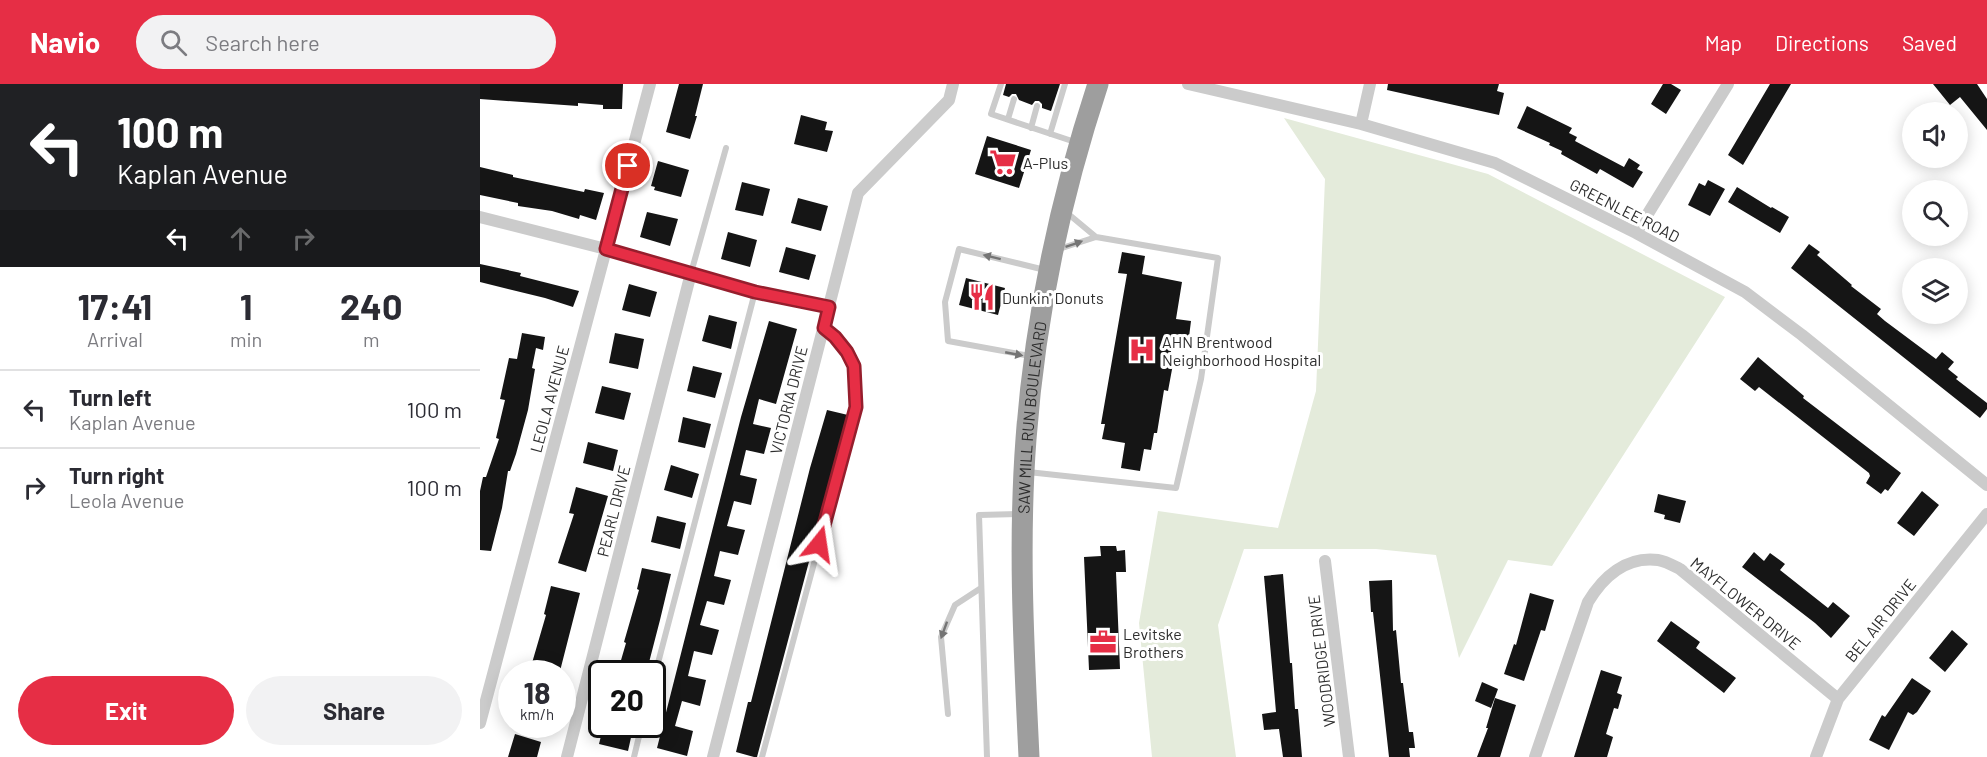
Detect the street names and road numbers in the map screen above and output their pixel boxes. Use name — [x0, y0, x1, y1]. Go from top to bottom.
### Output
street label: GREENLEE ROAD — [1567, 174, 1683, 246]
street label: SAW MILL RUN BOULEVARD — [1013, 320, 1049, 514]
street label: LEOLA AVENUE — [526, 343, 572, 455]
street label: VICTORIA DRIVE — [765, 344, 811, 456]
street label: PEARL DRIVE — [592, 463, 634, 559]
street label: MAYFLOWER DRIVE — [1687, 553, 1805, 653]
street label: BEL AIR DRIVE — [1841, 575, 1919, 665]
street label: WOODRIDGE DRIVE — [1303, 594, 1339, 728]

